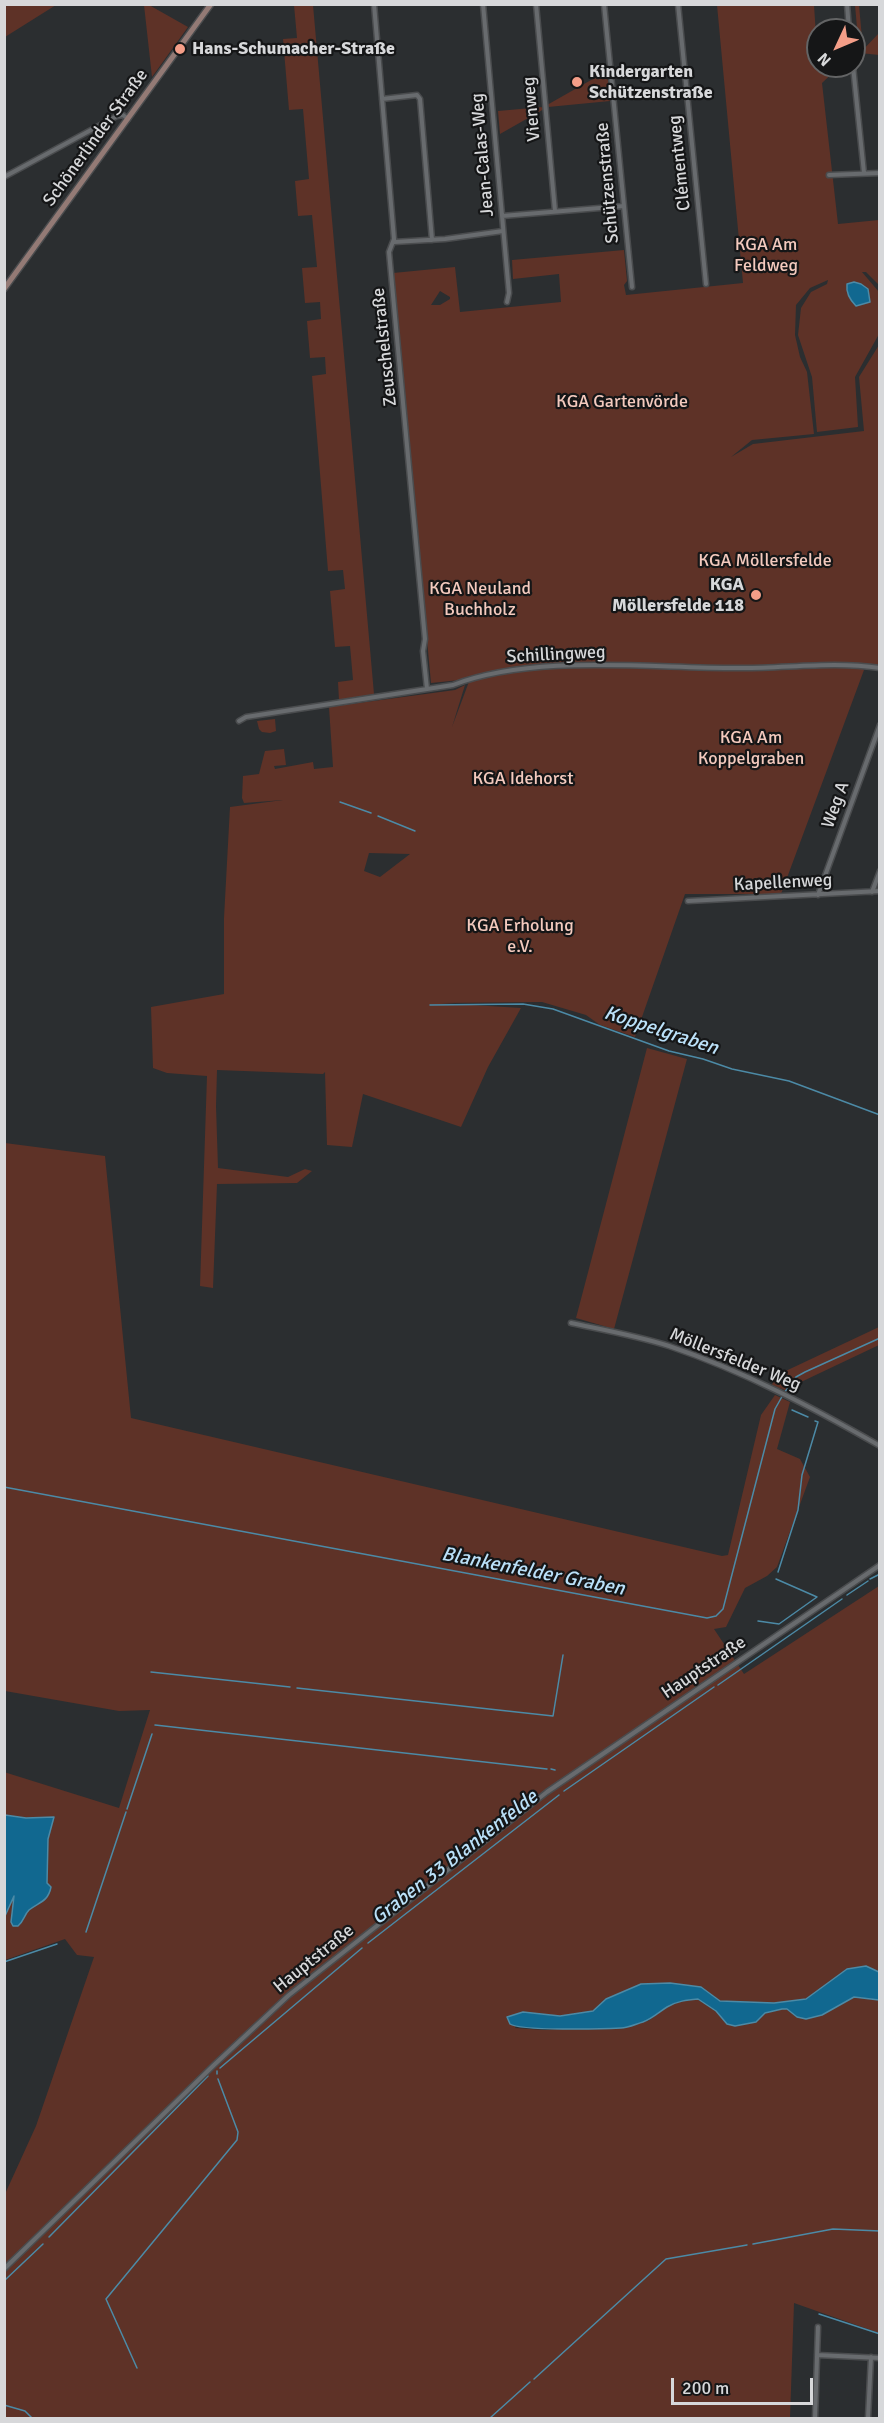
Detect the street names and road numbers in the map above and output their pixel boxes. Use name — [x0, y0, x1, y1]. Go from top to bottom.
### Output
street label: Schönerlinder Straße — [39, 65, 153, 211]
street label: Vienweg — [518, 76, 546, 142]
street label: Jean-Calas-Weg — [467, 92, 499, 218]
street label: Clémentweg — [664, 114, 696, 212]
street label: Schützenstraße — [592, 122, 624, 244]
street label: Zeuschelstraße — [368, 287, 402, 407]
street label: Schillingweg — [506, 642, 606, 668]
street label: Weg A — [818, 779, 854, 831]
street label: Kapellenweg — [733, 870, 833, 896]
street label: Möllersfelder Weg — [666, 1324, 804, 1396]
street label: Hauptstraße — [658, 1632, 750, 1704]
street label: Hauptstraße — [269, 1920, 359, 1998]

